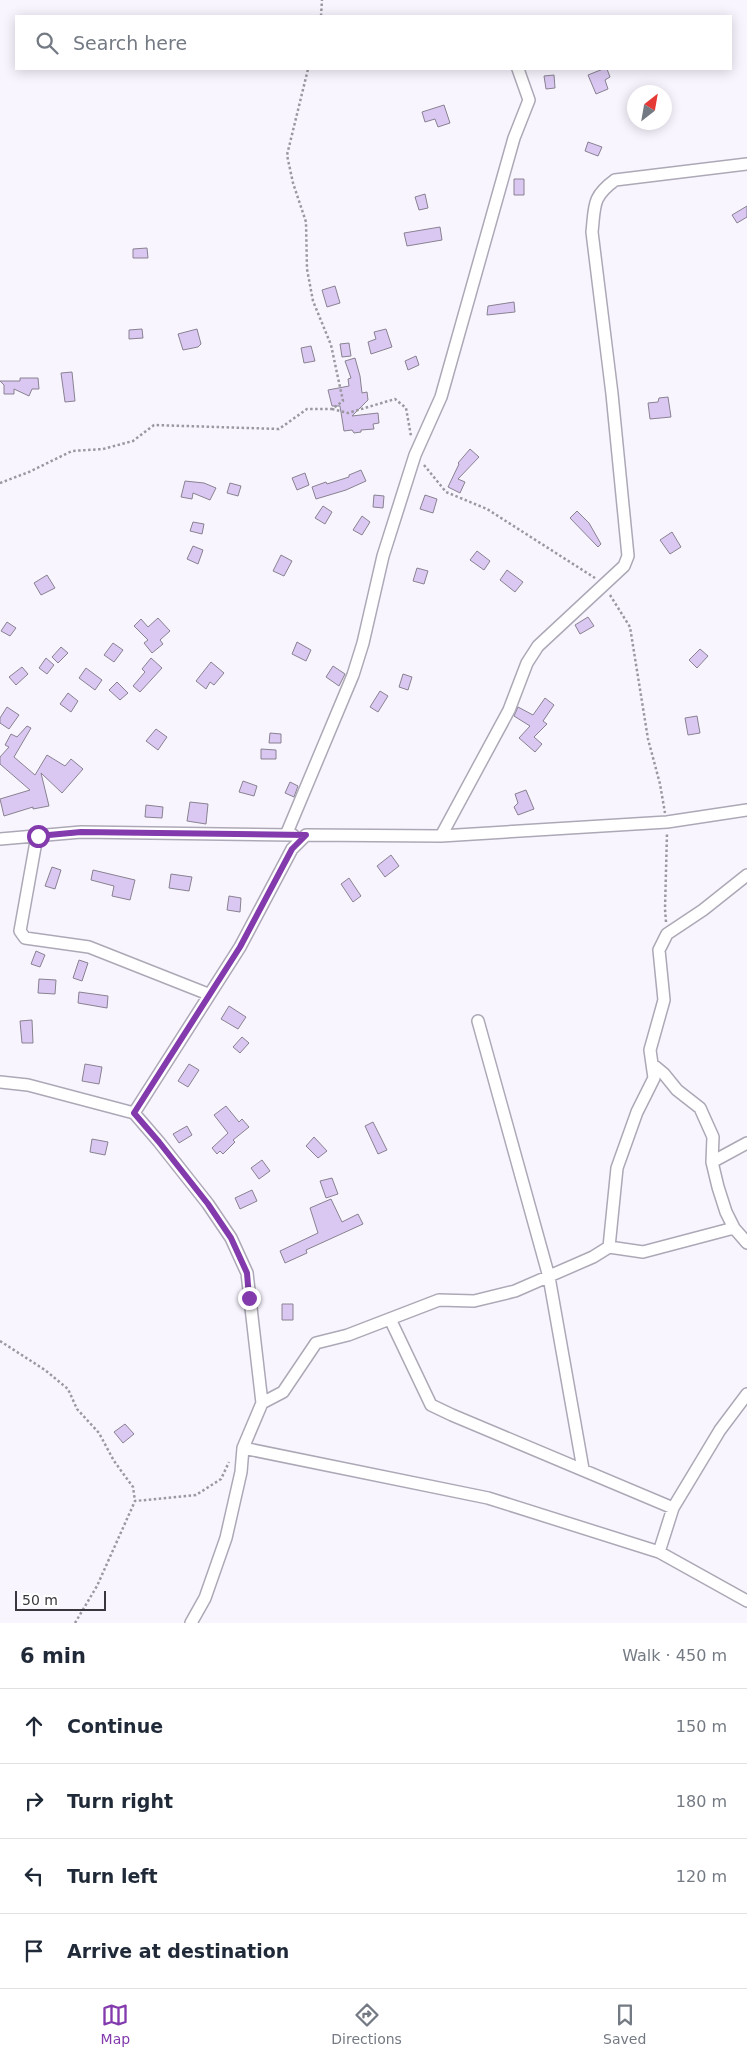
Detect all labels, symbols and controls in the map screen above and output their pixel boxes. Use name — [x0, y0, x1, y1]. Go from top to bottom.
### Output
search box — [15, 15, 732, 70]
icon: search — [33, 29, 61, 57]
text: Search here — [73, 32, 187, 54]
north arrow — [627, 85, 672, 130]
route start — [27, 825, 50, 848]
route end — [238, 1287, 261, 1310]
scale bar — [15, 1588, 106, 1611]
text: 50 m — [22, 1592, 58, 1608]
text: 6 min — [20, 1644, 86, 1668]
text: Walk · 450 m — [622, 1646, 727, 1665]
icon: ahead — [20, 1712, 48, 1740]
text: Continue — [67, 1715, 163, 1737]
text: 150 m — [676, 1717, 727, 1736]
icon: right — [20, 1787, 48, 1815]
text: Turn right — [67, 1790, 173, 1812]
text: 180 m — [676, 1792, 727, 1811]
icon: left — [20, 1862, 48, 1890]
text: Turn left — [67, 1865, 158, 1887]
text: 120 m — [676, 1867, 727, 1886]
icon: arrive — [20, 1937, 48, 1965]
text: Arrive at destination — [67, 1940, 289, 1962]
tab: Map — [101, 2001, 130, 2047]
tab: Directions — [331, 2001, 402, 2047]
tab: Saved — [603, 2001, 646, 2047]

